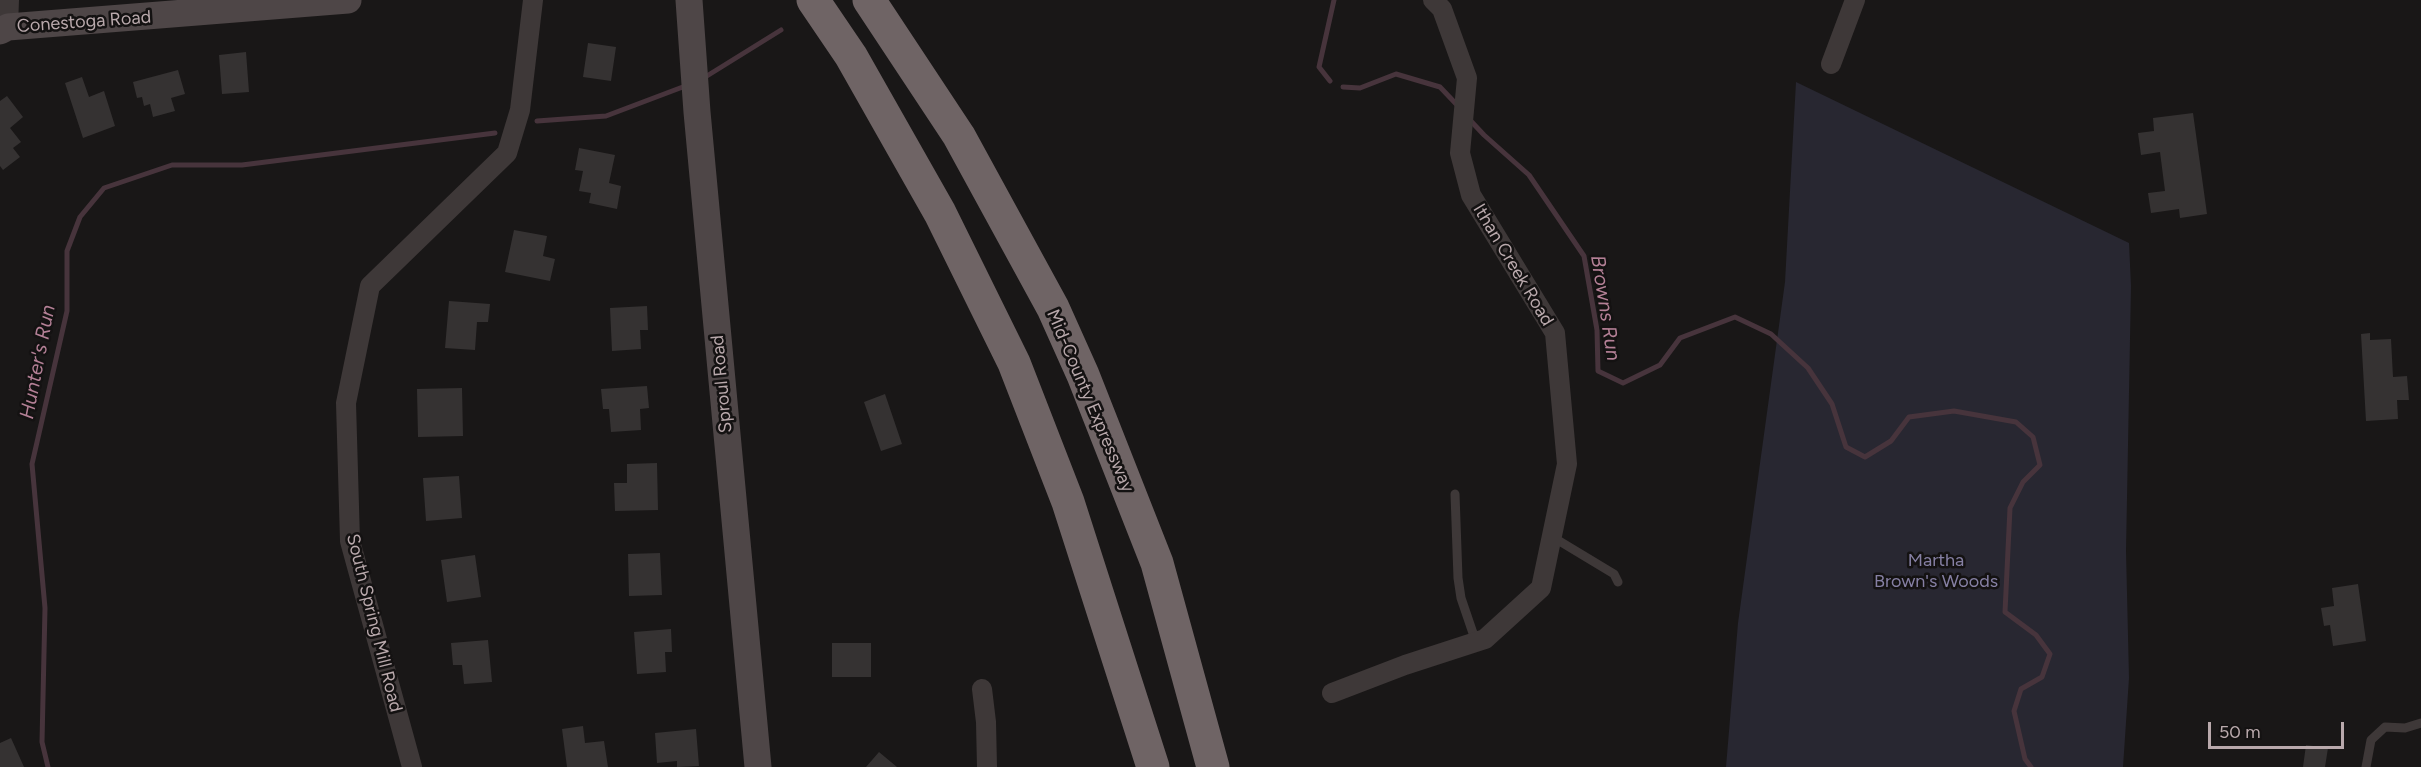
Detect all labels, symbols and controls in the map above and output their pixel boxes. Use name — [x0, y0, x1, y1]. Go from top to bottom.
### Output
street label: Conestoga Road — [16, 7, 152, 37]
street label: Ithan Creek Road — [1468, 200, 1558, 330]
water label: Browns Run — [1585, 254, 1625, 362]
water label: Hunter's Run — [15, 303, 61, 421]
street label: Mid-County Expressway — [1042, 306, 1138, 496]
street label: Sproul Road — [707, 334, 737, 434]
street label: South Spring Mill Road — [341, 532, 407, 714]
park label: Martha Brown's Woods — [1874, 550, 1998, 592]
scale bar — [2211, 710, 2348, 748]
text: 50 m — [2219, 721, 2261, 743]

